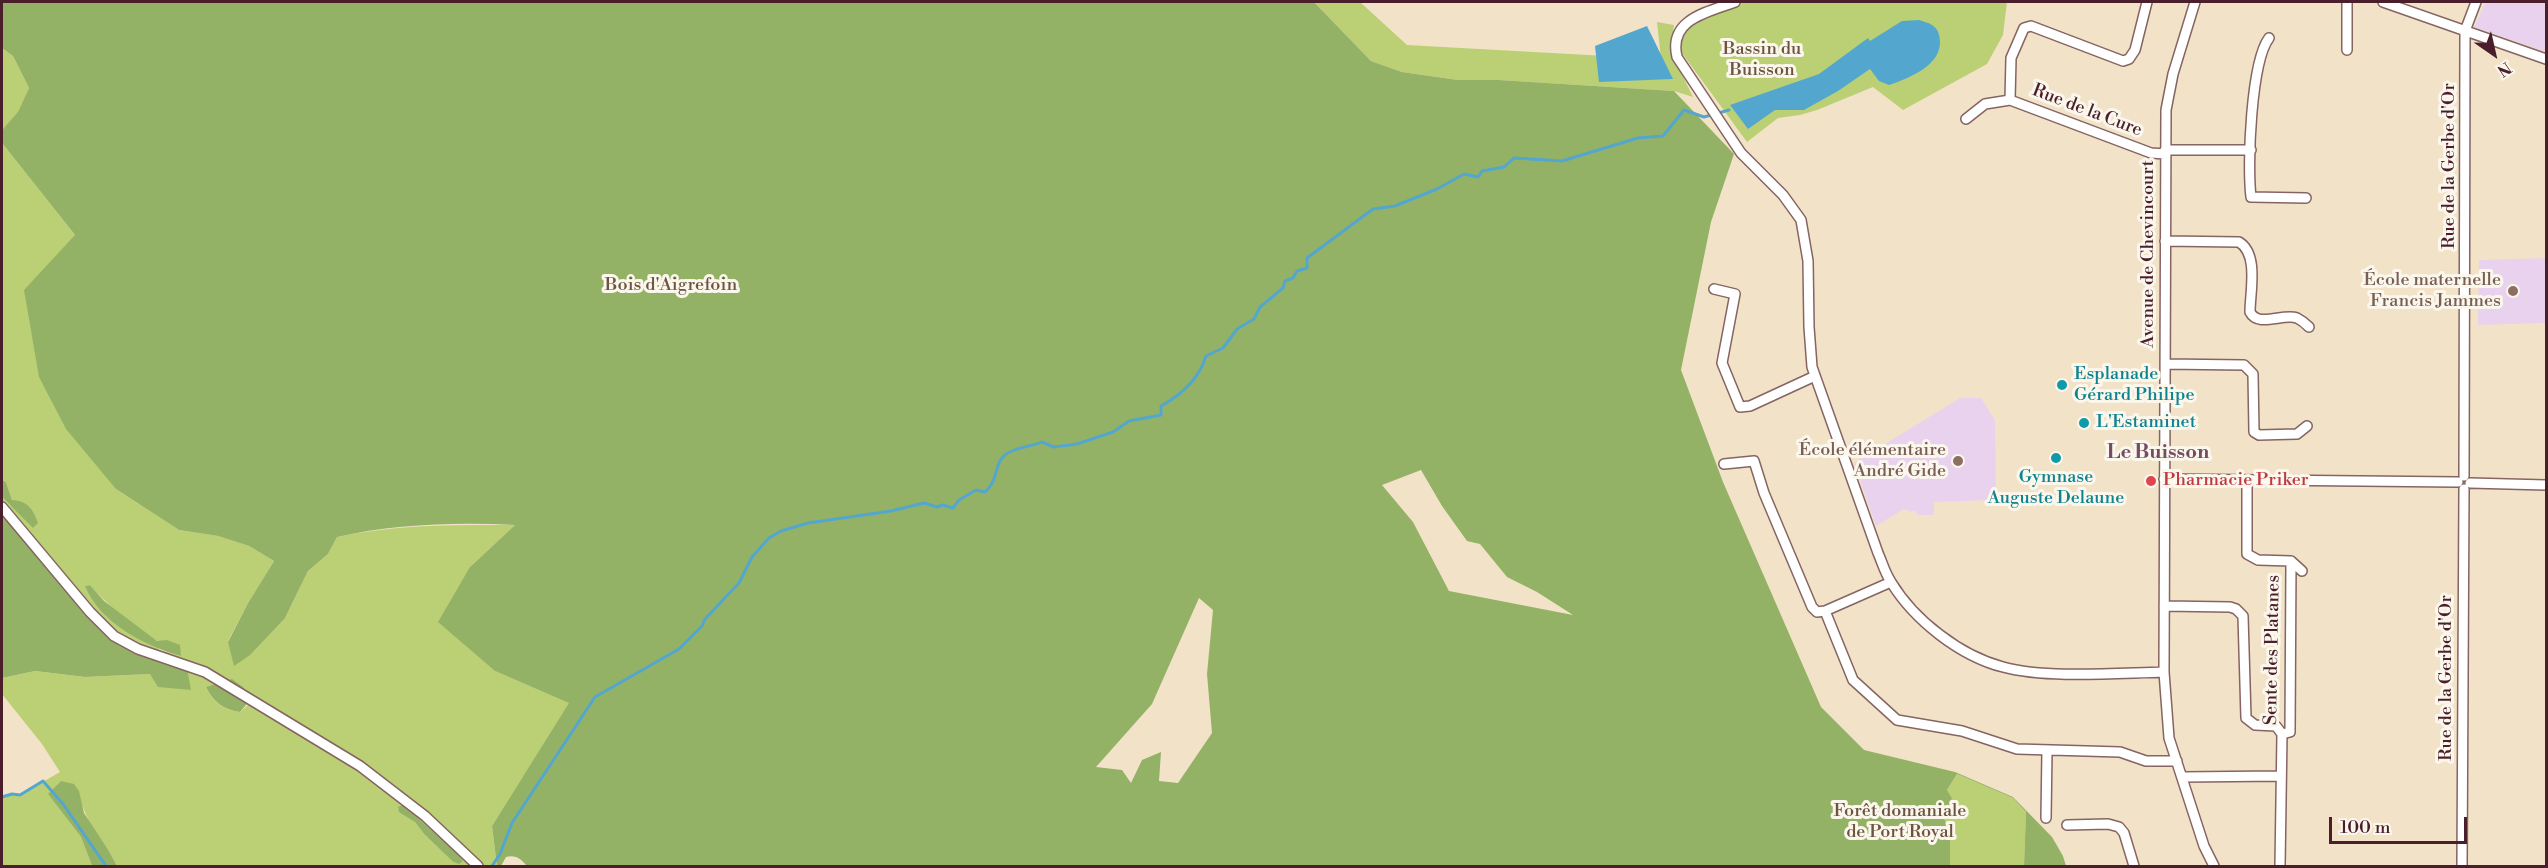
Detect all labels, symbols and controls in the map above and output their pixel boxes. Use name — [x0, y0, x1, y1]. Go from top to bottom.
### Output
north arrow — [2464, 24, 2524, 84]
park label: Bassin du Buisson — [1723, 39, 1801, 82]
text: N — [2493, 57, 2515, 81]
street label: Rue de la Cure — [2029, 80, 2145, 142]
street label: Rue de la Gerbe d'Or — [2439, 83, 2461, 249]
street label: Avenue de Chevincourt — [2138, 160, 2160, 348]
place label: École maternelle Francis Jammes — [2363, 270, 2501, 312]
park label: Bois d'Aigrefoin — [605, 275, 737, 297]
marker: École maternelle Francis Jammes — [2506, 284, 2520, 298]
place label: Esplanade Gérard Philipe — [2074, 364, 2194, 406]
marker: Esplanade Gérard Philipe — [2055, 378, 2069, 392]
place label: L'Estaminet — [2096, 412, 2196, 434]
marker: L'Estaminet — [2077, 416, 2091, 430]
place label: École élémentaire André Gide — [1799, 440, 1946, 482]
district label: Le Buisson — [2107, 441, 2209, 465]
marker: Gymnase Auguste Delaune — [2049, 451, 2063, 465]
marker: École élémentaire André Gide — [1951, 454, 1965, 468]
place label: Gymnase Auguste Delaune — [1988, 467, 2124, 510]
place label: Pharmacie Priker — [2163, 470, 2308, 492]
marker: Pharmacie Priker — [2144, 474, 2158, 488]
street label: Sente des Platanes — [2261, 575, 2285, 725]
street label: Rue de la Gerbe d'Or — [2436, 595, 2458, 761]
park label: Forêt domaniale de Port Royal — [1834, 801, 1966, 844]
scale bar — [2332, 805, 2470, 843]
text: 100 m — [2340, 816, 2391, 839]

